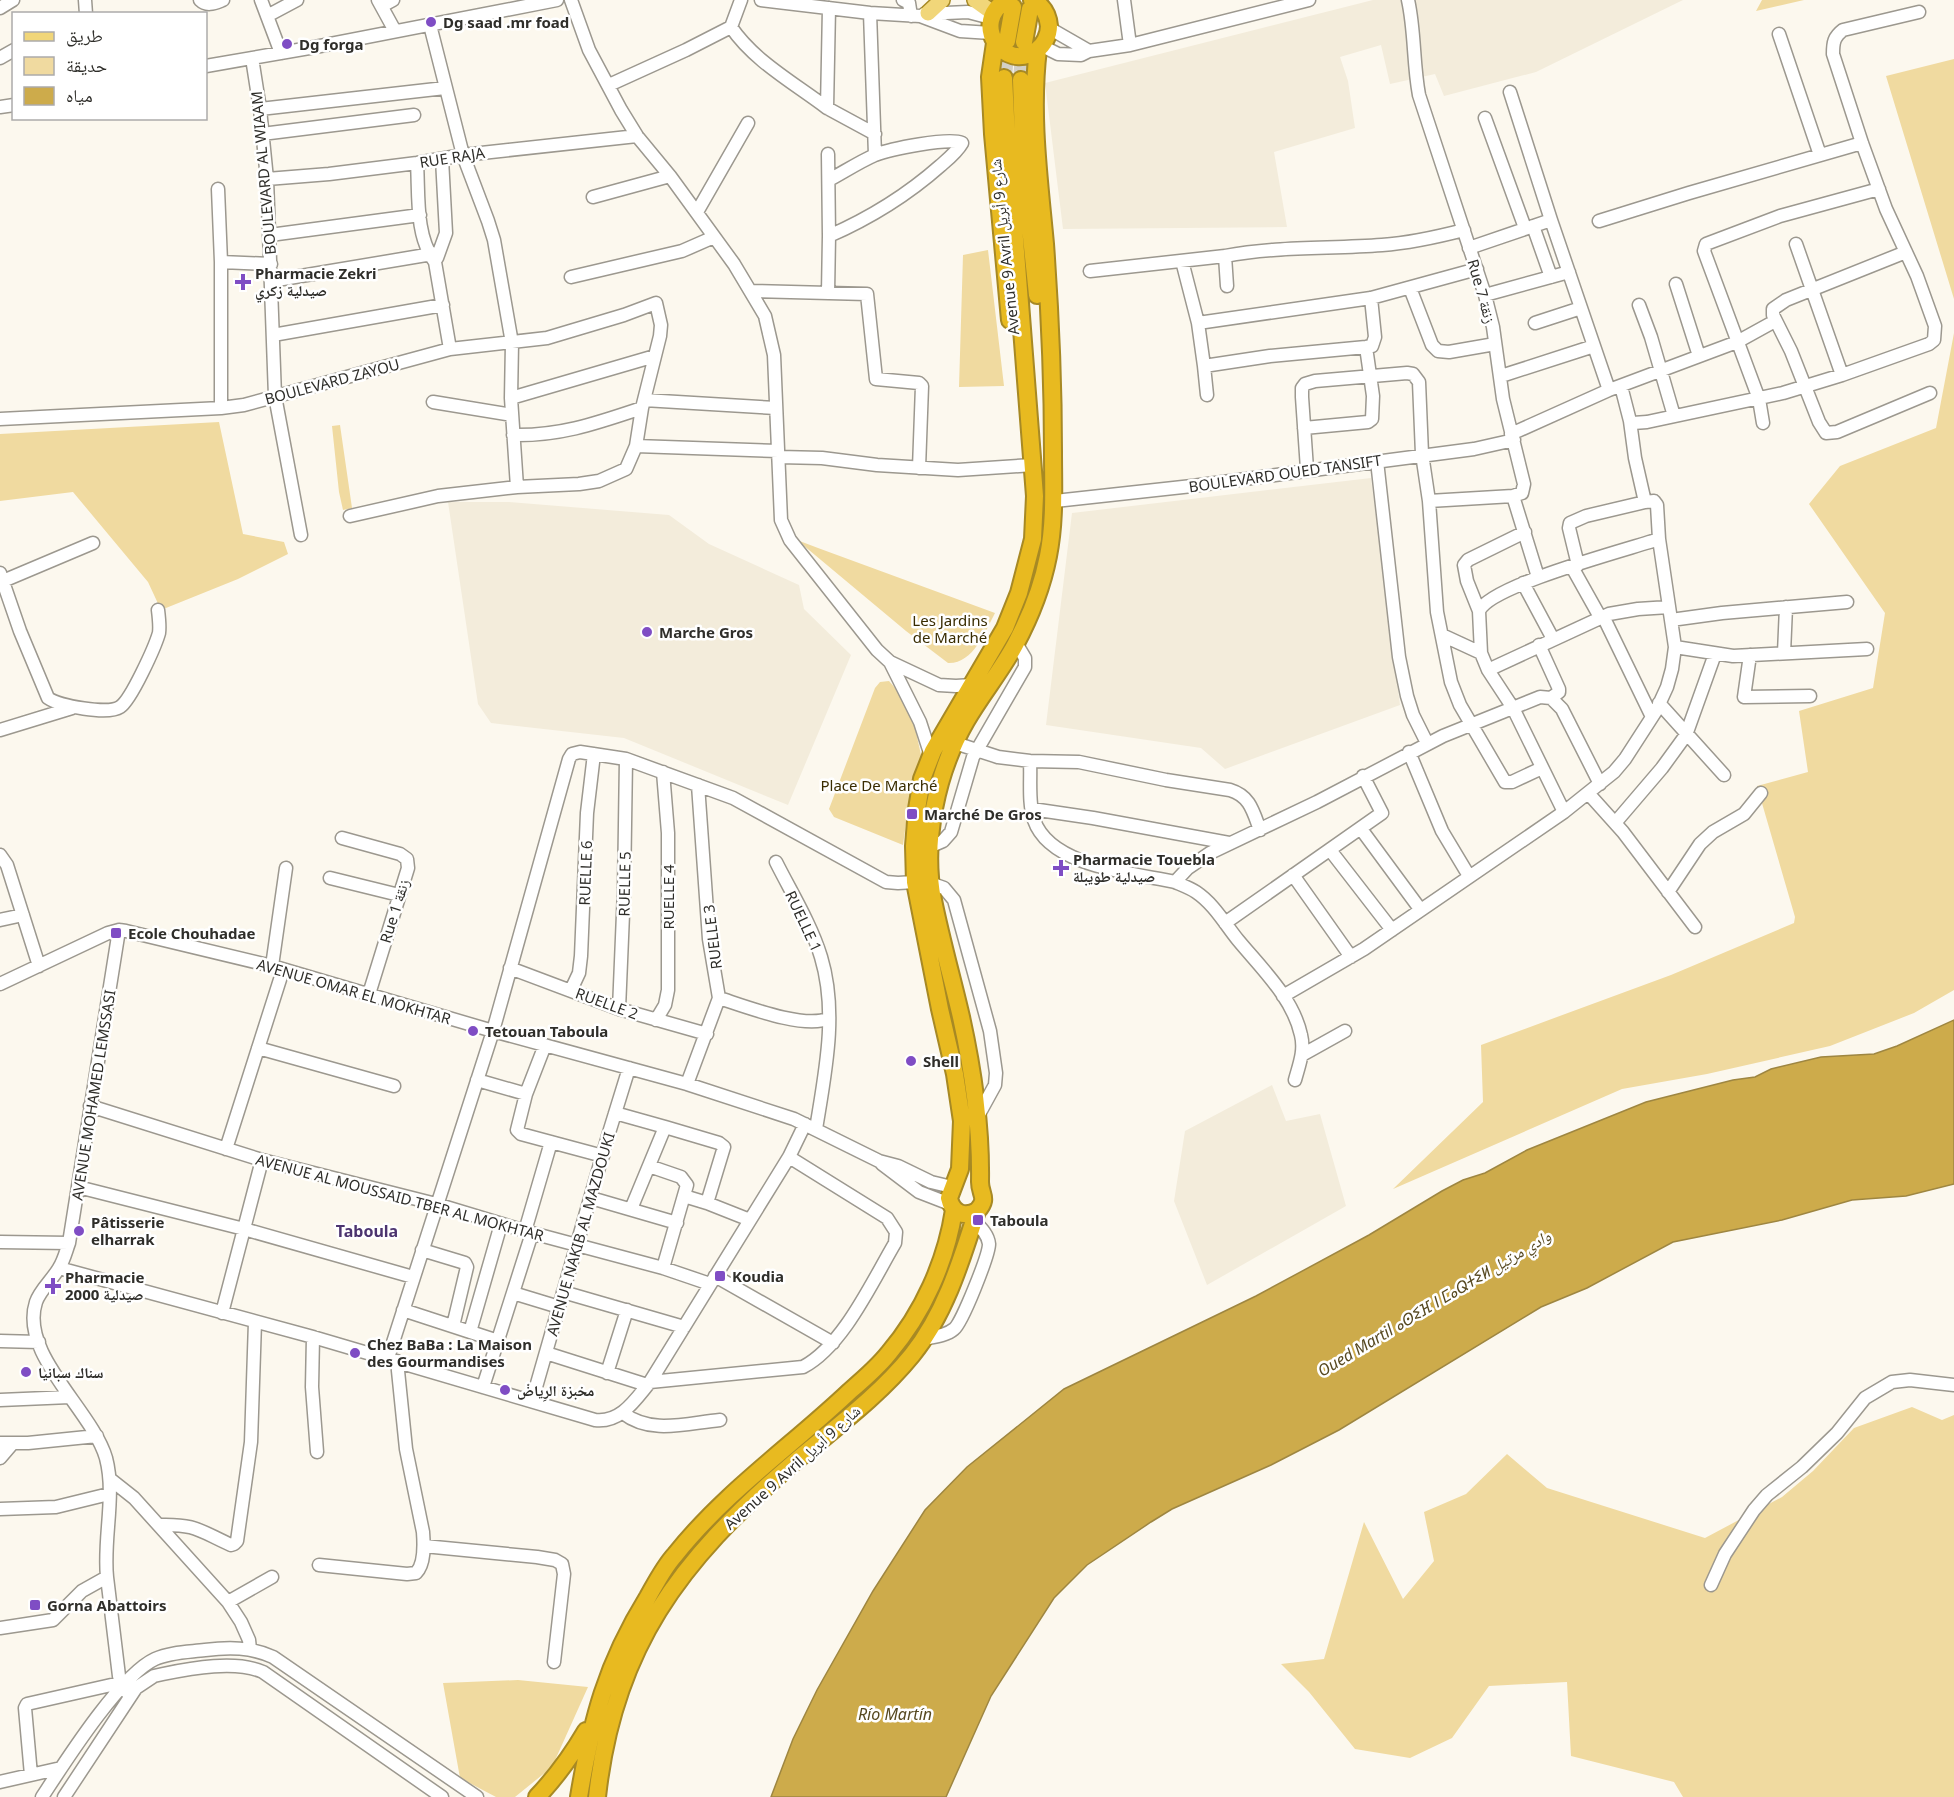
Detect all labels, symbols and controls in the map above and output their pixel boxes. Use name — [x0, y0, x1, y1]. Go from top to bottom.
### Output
legend — [12, 12, 207, 120]
place label: Dg saad .mr foad — [443, 12, 569, 32]
marker: Dg saad .mr foad — [424, 15, 438, 29]
text: طريق — [66, 23, 103, 47]
place label: Dg forga — [299, 34, 364, 54]
marker: Dg forga — [280, 37, 294, 51]
text: حديقة — [66, 53, 107, 77]
text: مياه — [66, 83, 93, 107]
street label: BOULEVARD AL WIAAM — [246, 90, 280, 256]
street label: RUE RAJA — [418, 142, 487, 172]
street label: Avenue 9 Avril شارع 9 أبريل — [985, 158, 1024, 336]
street label: Rue 7 زنقة — [1463, 257, 1501, 326]
place label: Pharmacie Zekri صيدلية زكري — [255, 263, 377, 303]
marker: Pharmacie Zekri صيدلية زكري — [236, 275, 250, 289]
street label: BOULEVARD ZAYOU — [262, 353, 402, 409]
street label: BOULEVARD OUED TANSIFT — [1187, 449, 1383, 496]
park label: Les Jardins de Marché — [912, 610, 988, 647]
place label: Marche Gros — [659, 622, 753, 642]
marker: Marche Gros — [640, 625, 654, 639]
park label: Place De Marché — [820, 775, 938, 795]
place label: Marché De Gros — [924, 804, 1042, 824]
marker: Marché De Gros — [905, 807, 919, 821]
street label: RUELLE 6 — [574, 840, 596, 906]
place label: Pharmacie Touebla صيدلية طويبلة — [1073, 849, 1215, 886]
street label: RUELLE 5 — [613, 851, 635, 917]
marker: Pharmacie Touebla صيدلية طويبلة — [1054, 861, 1068, 875]
street label: RUELLE 4 — [658, 864, 678, 930]
street label: Rue 1 زنقة — [375, 876, 413, 945]
street label: RUELLE 1 — [781, 887, 827, 955]
street label: RUELLE 3 — [698, 903, 726, 971]
place label: Ecole Chouhadae — [128, 923, 256, 943]
marker: Ecole Chouhadae — [109, 926, 123, 940]
street label: AVENUE OMAR EL MOKHTAR — [255, 954, 454, 1029]
street label: RUELLE 2 — [573, 982, 641, 1024]
street label: AVENUE MOHAMED LEMSSASI — [66, 988, 120, 1202]
place label: Tetouan Taboula — [485, 1021, 608, 1041]
marker: Tetouan Taboula — [466, 1024, 480, 1038]
place label: Shell — [923, 1051, 959, 1071]
marker: Shell — [904, 1054, 918, 1068]
street label: AVENUE NAKIB AL MAZDOUKI — [541, 1130, 619, 1338]
street label: AVENUE AL MOUSSAID TBER AL MOKHTAR — [254, 1149, 547, 1245]
place label: Taboula — [990, 1210, 1049, 1230]
place label: Pâtisserie elharrak — [91, 1212, 165, 1249]
marker: Taboula — [971, 1213, 985, 1227]
district label: Taboula — [336, 1220, 398, 1242]
marker: Pâtisserie elharrak — [72, 1224, 86, 1238]
water label: Oued Martil ⴰⵙⵉⴼ ⵏ ⵎⴰⵕⵜⵉⵍ وادي مرتيل — [1313, 1224, 1556, 1383]
place label: Koudia — [732, 1266, 784, 1286]
place label: Pharmacie 2000 صيدلية — [65, 1267, 145, 1304]
marker: Koudia — [713, 1269, 727, 1283]
marker: Pharmacie 2000 صيدلية — [46, 1279, 60, 1293]
place label: Chez BaBa : La Maison des Gourmandises — [367, 1334, 532, 1371]
marker: Chez BaBa : La Maison des Gourmandises — [348, 1346, 362, 1360]
place label: سناك سبانيا — [38, 1362, 103, 1382]
marker: سناك سبانيا — [19, 1365, 33, 1379]
place label: مخبزة الرِياضْ — [517, 1380, 594, 1402]
marker: مخبزة الرِياضْ — [498, 1383, 512, 1397]
street label: Avenue 9 Avril شارع 9 أبريل — [720, 1400, 865, 1534]
place label: Gorna Abattoirs — [47, 1595, 167, 1615]
marker: Gorna Abattoirs — [28, 1598, 42, 1612]
water label: Río Martín — [858, 1703, 932, 1725]

